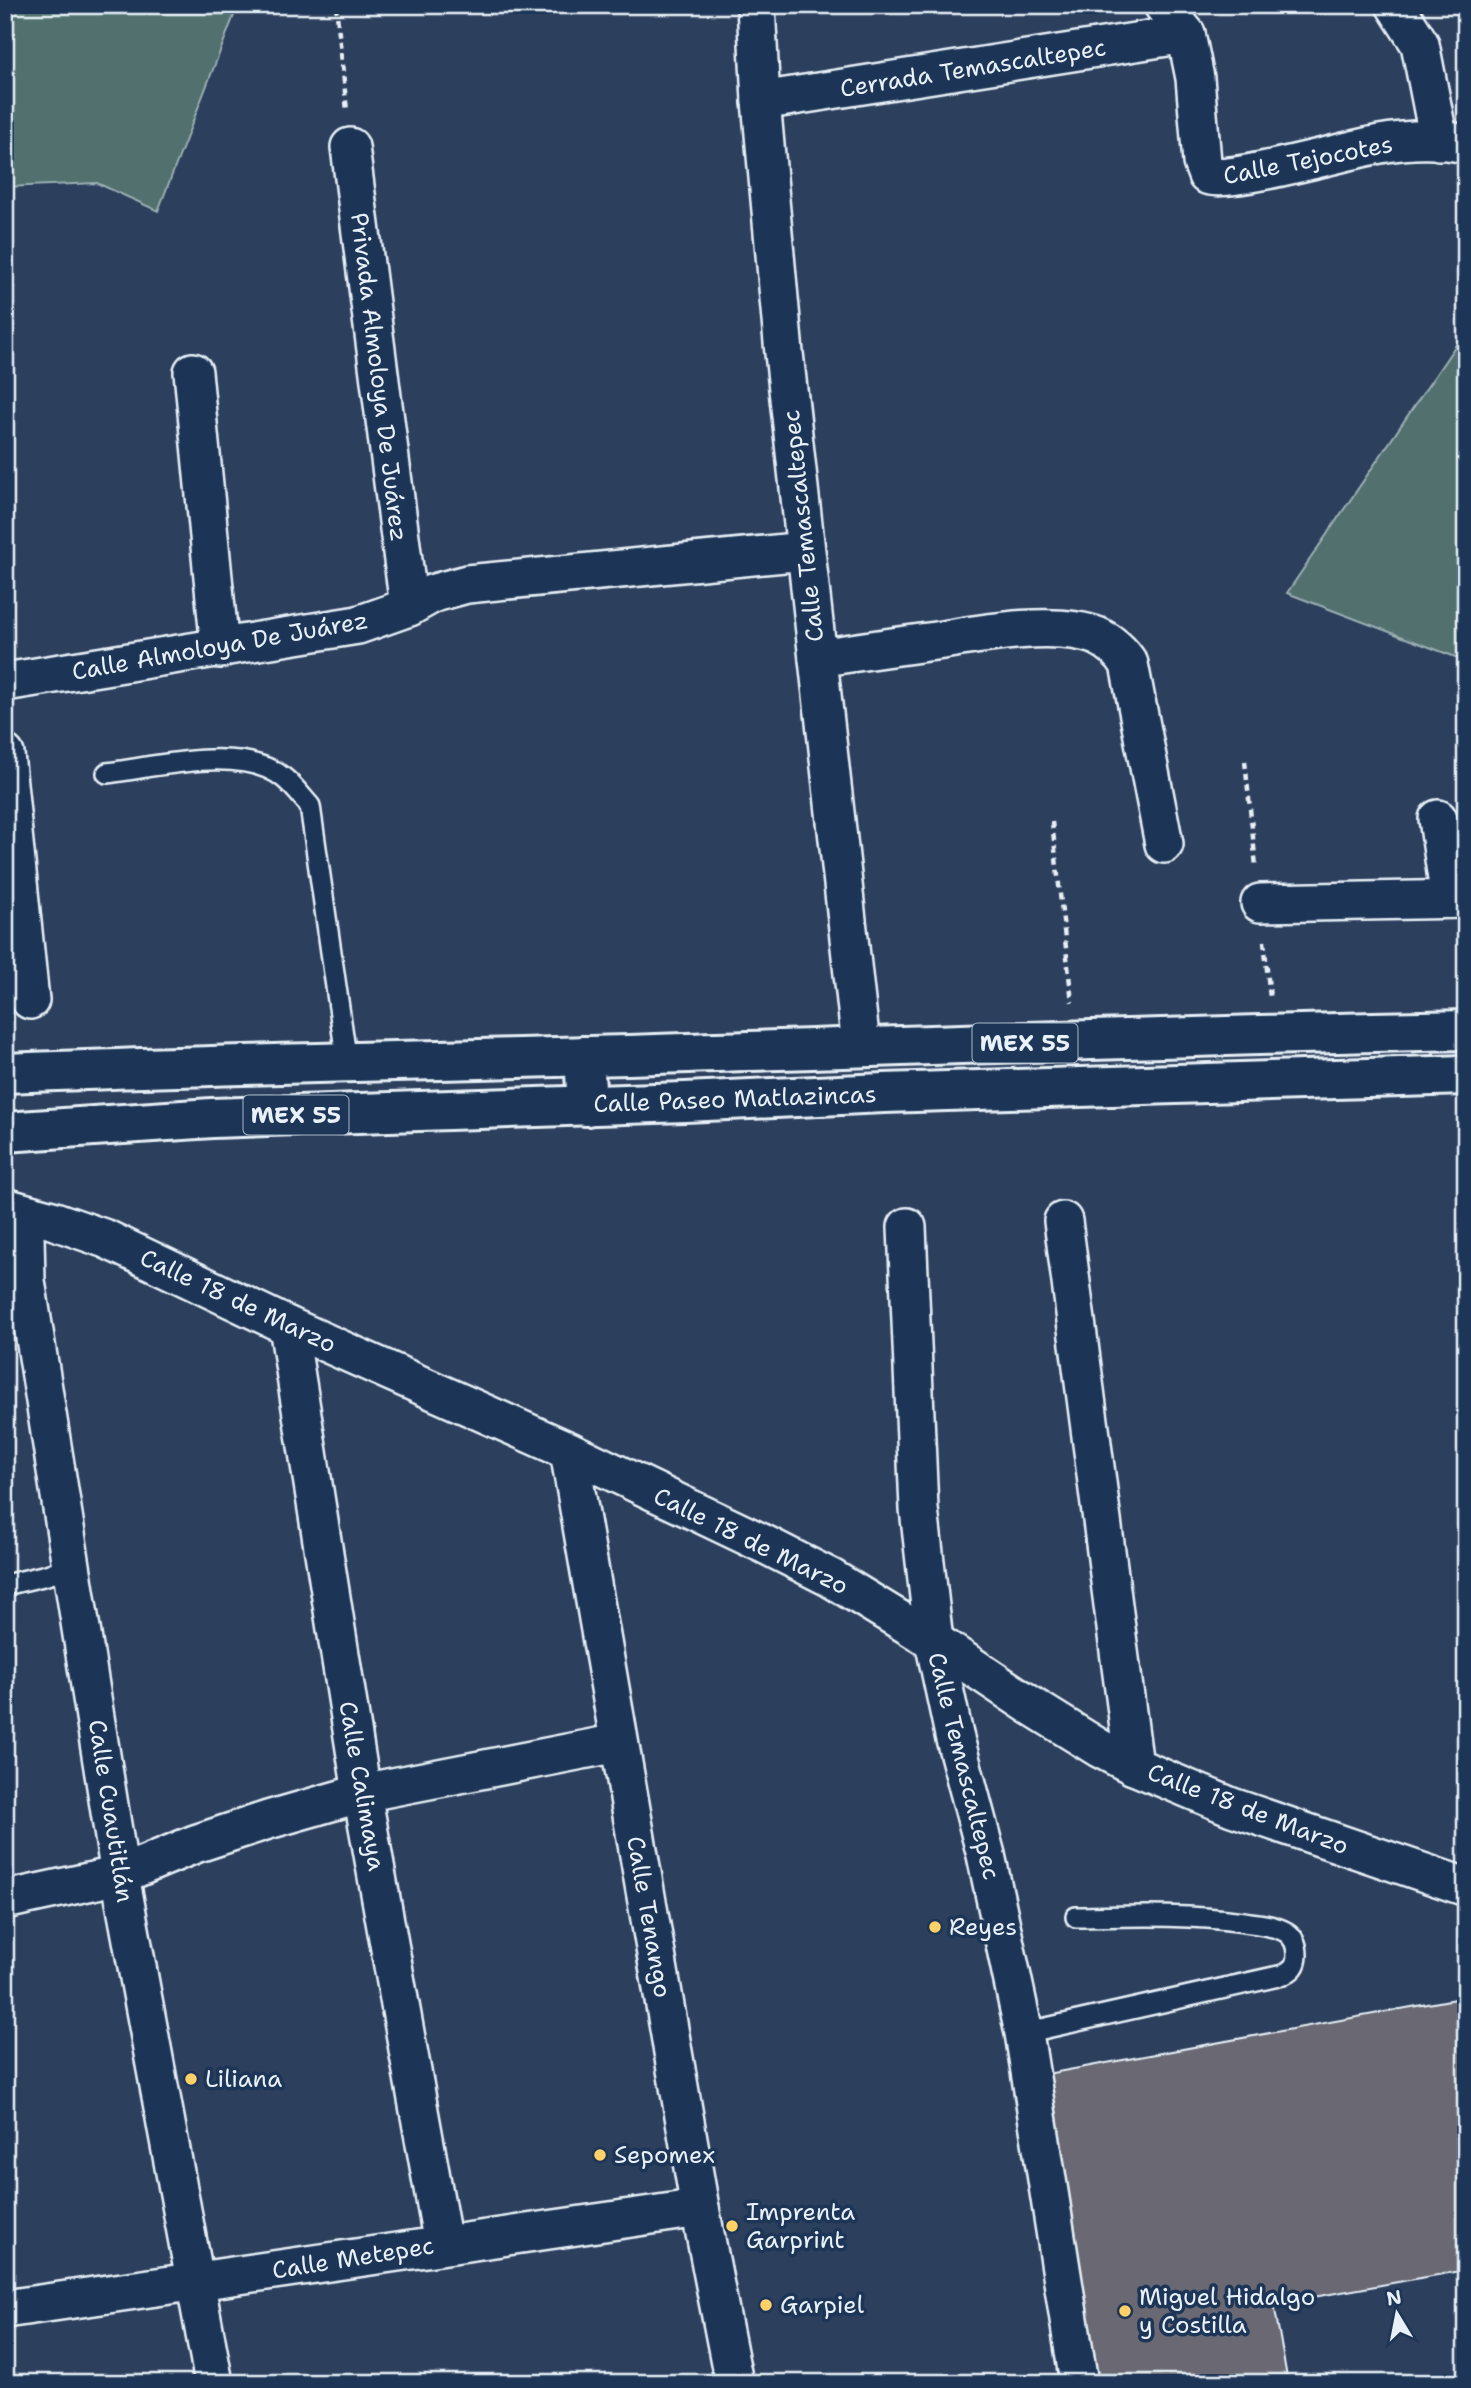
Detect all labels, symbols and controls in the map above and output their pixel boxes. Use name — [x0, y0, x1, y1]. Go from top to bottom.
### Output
street label: Cerrada Temascaltepec — [838, 31, 1108, 105]
street label: Calle Tejocotes — [1221, 128, 1395, 192]
street label: Privada Almoloya De Juárez — [343, 211, 415, 543]
street label: Calle Temascaltepec — [775, 408, 831, 644]
street label: Calle Almoloya De Juárez — [69, 604, 371, 688]
road number: MEX 55 — [972, 1024, 1078, 1062]
street label: Calle Paseo Matlazincas — [593, 1078, 877, 1120]
road number: MEX 55 — [244, 1096, 348, 1134]
street label: Calle 18 de Marzo — [135, 1242, 341, 1360]
street label: Calle 18 de Marzo — [648, 1480, 854, 1602]
street label: Calle Temascaltepec — [920, 1649, 1008, 1883]
street label: Calle Calimaya — [331, 1699, 393, 1873]
street label: Calle Cuautitlán — [81, 1717, 141, 1905]
street label: Calle 18 de Marzo — [1143, 1756, 1353, 1862]
street label: Calle Tenango — [619, 1834, 679, 2000]
place label: Reyes — [949, 1911, 1017, 1943]
marker: Reyes — [927, 1919, 943, 1935]
place label: Liliana — [205, 2063, 282, 2095]
marker: Liliana — [183, 2071, 199, 2087]
place label: Sepomex — [614, 2139, 715, 2171]
marker: Sepomex — [592, 2147, 608, 2163]
place label: Imprenta Garprint — [746, 2196, 855, 2256]
marker: Imprenta Garprint — [724, 2218, 740, 2234]
street label: Calle Metepec — [270, 2229, 436, 2287]
north arrow — [1362, 2280, 1432, 2350]
place label: Miguel Hidalgo y Costilla — [1139, 2281, 1315, 2341]
text: N — [1385, 2284, 1404, 2311]
place label: Garpiel — [780, 2289, 865, 2321]
marker: Garpiel — [758, 2297, 774, 2313]
marker: Miguel Hidalgo y Costilla — [1117, 2303, 1133, 2319]

